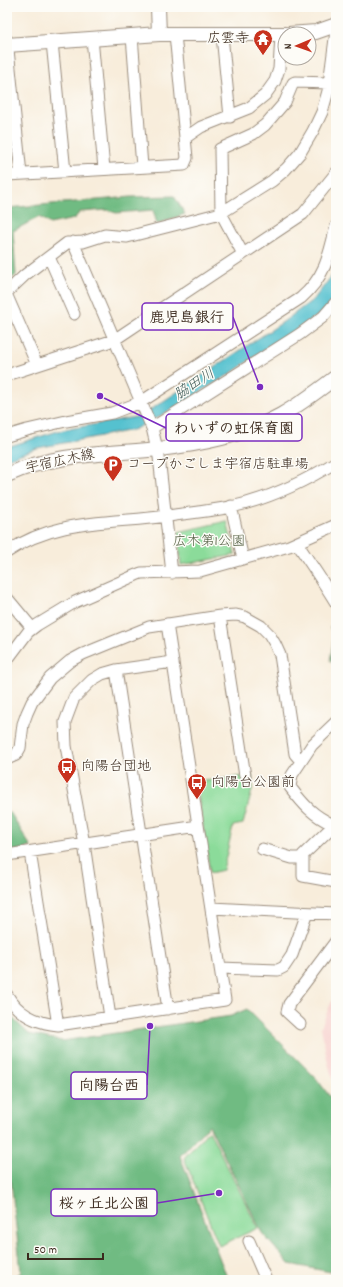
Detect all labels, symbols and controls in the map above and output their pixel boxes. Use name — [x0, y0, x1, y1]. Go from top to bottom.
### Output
north arrow — [277, 26, 317, 66]
temple icon: 広雲寺 — [252, 28, 274, 56]
place label: 広雲寺 — [207, 29, 249, 49]
text: N — [281, 43, 297, 49]
callout: 鹿児島銀行 — [142, 303, 233, 330]
text: 鹿児島銀行 — [149, 308, 225, 330]
water label: 脇田川 — [170, 364, 220, 406]
callout: わいずの虹保育園 — [166, 414, 302, 441]
text: わいずの虹保育園 — [174, 419, 294, 441]
street label: 宇宿広木線 — [24, 445, 96, 479]
parking icon: コープかごしま宇宿店駐車場 — [102, 454, 124, 482]
place label: コープかごしま宇宿店駐車場 — [127, 455, 308, 475]
park label: 広木第1公園 — [172, 532, 246, 552]
bus stop icon: 向陽台団地 — [56, 756, 78, 784]
place label: 向陽台団地 — [81, 757, 151, 777]
bus stop icon: 向陽台公園前 — [186, 772, 208, 800]
place label: 向陽台公園前 — [211, 773, 295, 793]
callout: 向陽台西 — [71, 1072, 147, 1099]
text: 向陽台西 — [79, 1076, 139, 1098]
callout: 桜ヶ丘北公園 — [51, 1189, 157, 1216]
text: 桜ヶ丘北公園 — [59, 1194, 149, 1216]
scale bar — [28, 1235, 103, 1261]
text: 50 m — [34, 1242, 57, 1259]

